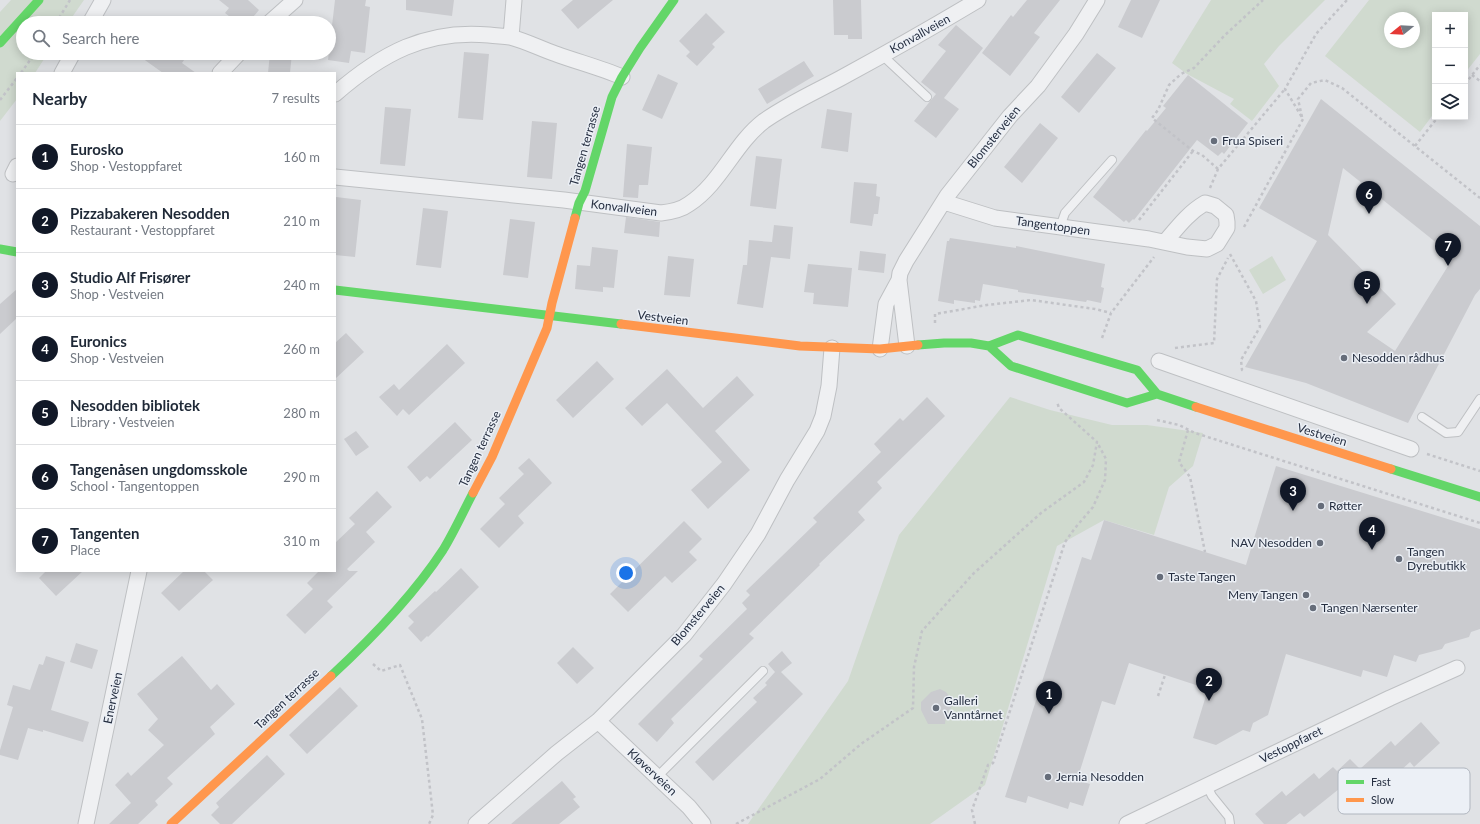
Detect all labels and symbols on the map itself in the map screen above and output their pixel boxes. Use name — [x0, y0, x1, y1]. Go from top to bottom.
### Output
street label: Konvallveien — [887, 11, 953, 56]
north arrow — [1384, 12, 1420, 48]
street label: Blomsterveien — [964, 103, 1023, 171]
street label: Tangen terrasse — [566, 104, 603, 188]
place label: Frua Spiseri — [1222, 133, 1283, 148]
marker: Frua Spiseri — [1209, 136, 1219, 146]
pin: 6 — [1356, 181, 1382, 214]
street label: Konvallveien — [590, 196, 658, 219]
street label: Tangentoppen — [1015, 213, 1091, 238]
pin: 7 — [1435, 233, 1461, 266]
pin: 5 — [1354, 271, 1380, 304]
street label: Vestveien — [637, 307, 689, 328]
place label: Nesodden rådhus — [1352, 350, 1444, 365]
marker: Nesodden rådhus — [1339, 353, 1349, 363]
street label: Tangen terrasse — [455, 408, 504, 489]
street label: Vestveien — [1295, 420, 1349, 449]
pin: 3 — [1280, 478, 1306, 511]
place label: Røtter — [1329, 498, 1362, 513]
marker: Røtter — [1316, 501, 1326, 511]
pin: 4 — [1359, 517, 1385, 550]
place label: NAV Nesodden — [1231, 535, 1312, 550]
marker: NAV Nesodden — [1315, 538, 1325, 548]
place label: Tangen Dyrebutikk — [1407, 544, 1467, 573]
marker: Tangen Dyrebutikk — [1394, 554, 1404, 564]
your location — [616, 563, 636, 583]
place label: Taste Tangen — [1168, 569, 1236, 584]
marker: Taste Tangen — [1155, 572, 1165, 582]
street label: Blomsterveien — [668, 581, 728, 648]
place label: Meny Tangen — [1228, 587, 1298, 602]
marker: Meny Tangen — [1301, 590, 1311, 600]
place label: Tangen Nærsenter — [1321, 600, 1418, 615]
marker: Tangen Nærsenter — [1308, 603, 1318, 613]
street label: Tangen terrasse — [251, 665, 322, 732]
pin: 2 — [1196, 668, 1222, 701]
street label: Enerveien — [100, 671, 125, 725]
pin: 1 — [1036, 681, 1062, 714]
place label: Galleri Vanntårnet — [944, 693, 1003, 722]
marker: Galleri Vanntårnet — [931, 703, 941, 713]
street label: Vestoppfaret — [1257, 723, 1325, 766]
street label: Kløverveien — [624, 745, 680, 798]
legend — [1338, 768, 1470, 814]
place label: Jernia Nesodden — [1056, 769, 1144, 784]
marker: Jernia Nesodden — [1043, 772, 1053, 782]
text: Fast — [1371, 775, 1391, 788]
text: Slow — [1371, 793, 1395, 806]

